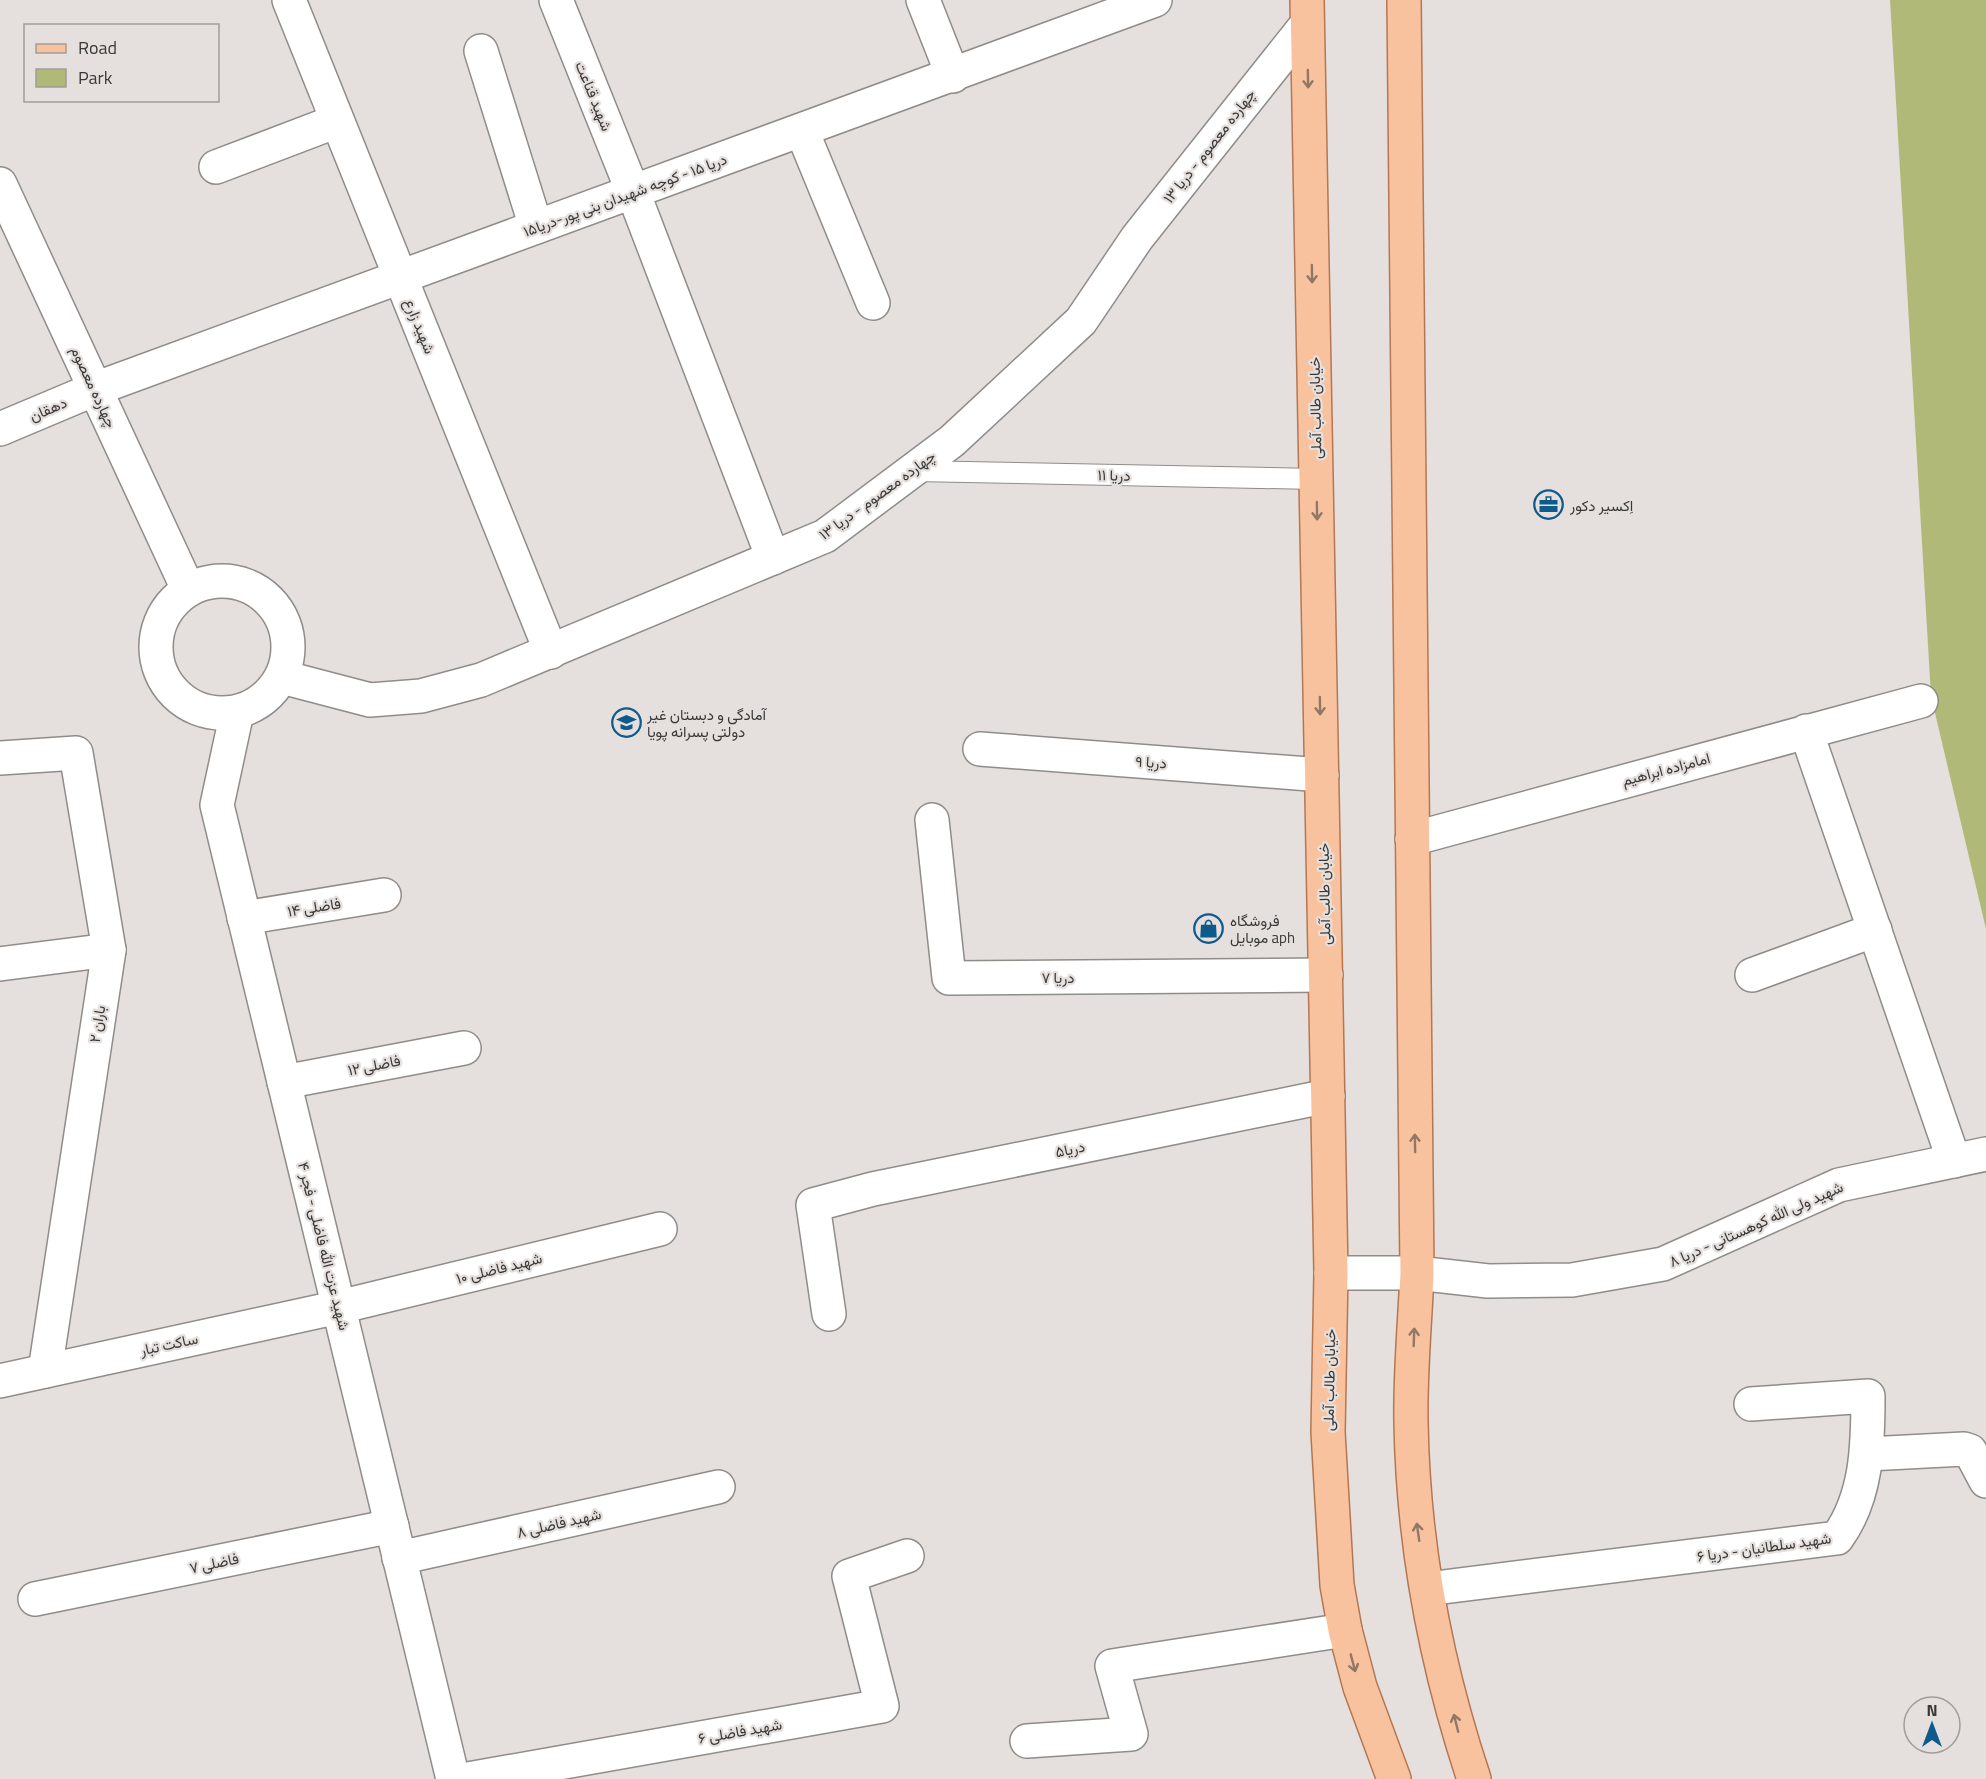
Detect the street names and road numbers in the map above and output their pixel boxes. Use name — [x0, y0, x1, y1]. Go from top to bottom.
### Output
street label: شهید قناعت — [570, 58, 619, 135]
street label: چهارده معصوم - دریا ۱۳ — [1157, 84, 1261, 208]
street label: دریا ۱۵ - كوچه شهيدان بنی پور-دريا۱۵ — [520, 147, 730, 243]
street label: شهید زارع — [398, 295, 442, 357]
street label: چهارده معصوم — [65, 342, 123, 432]
street label: خیابان طالب آملی — [1303, 357, 1327, 459]
street label: دهقان — [25, 391, 71, 427]
street label: چهارده معصوم - دریا ۱۳ — [814, 445, 940, 545]
street label: دریا ۱۱ — [1097, 463, 1131, 487]
street label: امامزاده ابراهیم — [1619, 746, 1713, 792]
street label: دریا ۹ — [1135, 749, 1167, 775]
street label: خیابان طالب آملی — [1312, 843, 1336, 945]
street label: فاضلی ۱۴ — [286, 891, 343, 923]
street label: دریا ۷ — [1041, 966, 1075, 989]
street label: باران ۲ — [83, 1004, 111, 1044]
street label: فاضلی ۱۲ — [346, 1049, 402, 1081]
street label: دریا۵ — [1053, 1135, 1087, 1163]
street label: شهید عزت الله فاضلی - فجر ۴ — [292, 1159, 356, 1333]
street label: شهید ولی الله کوهستانی - دریا ۸ — [1665, 1175, 1847, 1273]
street label: شهید فاضلی ۱۰ — [454, 1246, 545, 1290]
street label: ساکت تبار — [137, 1327, 200, 1362]
street label: خیابان طالب آملی — [1317, 1329, 1341, 1431]
street label: شهید فاضلی ۸ — [515, 1502, 604, 1544]
street label: شهید سلطانیان - دریا ۶ — [1695, 1526, 1833, 1568]
street label: فاضلی ۷ — [187, 1547, 241, 1579]
street label: شهید فاضلی ۶ — [696, 1712, 784, 1750]

